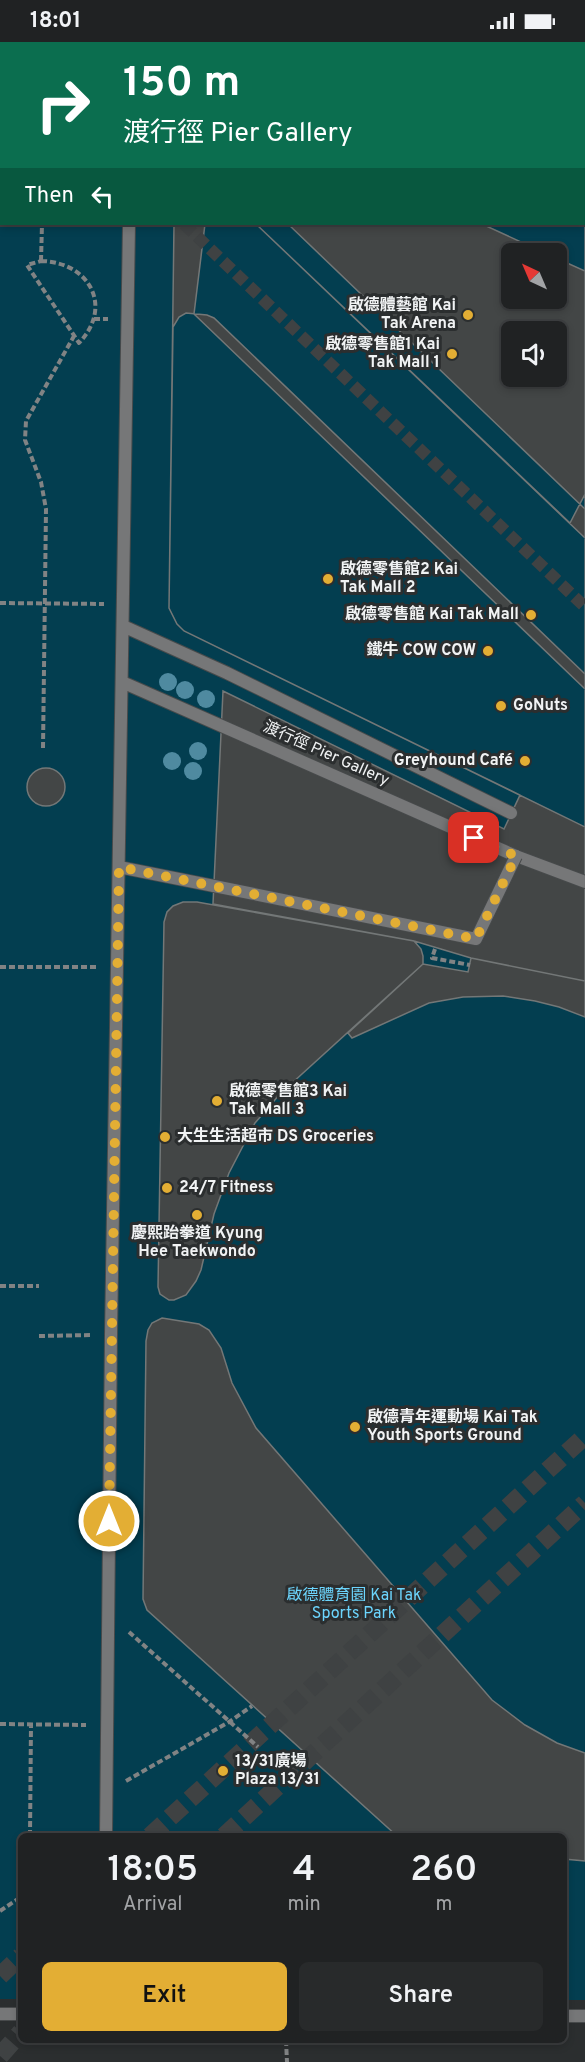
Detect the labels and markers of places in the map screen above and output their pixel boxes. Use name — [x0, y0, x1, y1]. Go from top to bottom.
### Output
place label: 啟德體藝館 Kai Tak Arena — [348, 295, 456, 334]
marker: 啟德體藝館 Kai Tak Arena — [461, 308, 475, 322]
place label: 啟德零售館1 Kai Tak Mall 1 — [325, 334, 440, 373]
marker: 啟德零售館1 Kai Tak Mall 1 — [445, 347, 459, 361]
place label: 啟德零售館2 Kai Tak Mall 2 — [340, 559, 458, 598]
marker: 啟德零售館2 Kai Tak Mall 2 — [321, 572, 335, 586]
place label: 啟德零售館 Kai Tak Mall — [345, 604, 519, 625]
marker: 啟德零售館 Kai Tak Mall — [524, 608, 538, 622]
place label: 鐵牛 COW COW — [367, 641, 476, 661]
marker: 鐵牛 COW COW — [481, 644, 495, 658]
place label: GoNuts — [513, 696, 568, 716]
marker: GoNuts — [494, 699, 508, 713]
place label: Greyhound Café — [394, 751, 513, 771]
marker: Greyhound Café — [518, 754, 532, 768]
pin — [448, 812, 499, 863]
place label: 啟德零售館3 Kai Tak Mall 3 — [229, 1081, 347, 1120]
marker: 啟德零售館3 Kai Tak Mall 3 — [210, 1094, 224, 1108]
place label: 大生生活超市 DS Groceries — [177, 1127, 374, 1147]
marker: 大生生活超市 DS Groceries — [158, 1130, 172, 1144]
place label: 24/7 Fitness — [179, 1178, 274, 1198]
marker: 24/7 Fitness — [160, 1181, 174, 1195]
marker: 慶熙跆拳道 Kyung Hee Taekwondo — [190, 1208, 204, 1222]
place label: 慶熙跆拳道 Kyung Hee Taekwondo — [131, 1223, 263, 1262]
place label: 啟德青年運動場 Kai Tak Youth Sports Ground — [367, 1407, 538, 1446]
marker: 啟德青年運動場 Kai Tak Youth Sports Ground — [348, 1420, 362, 1434]
place label: 13/31廣場 Plaza 13/31 — [235, 1752, 320, 1790]
marker: 13/31廣場 Plaza 13/31 — [216, 1764, 230, 1778]

